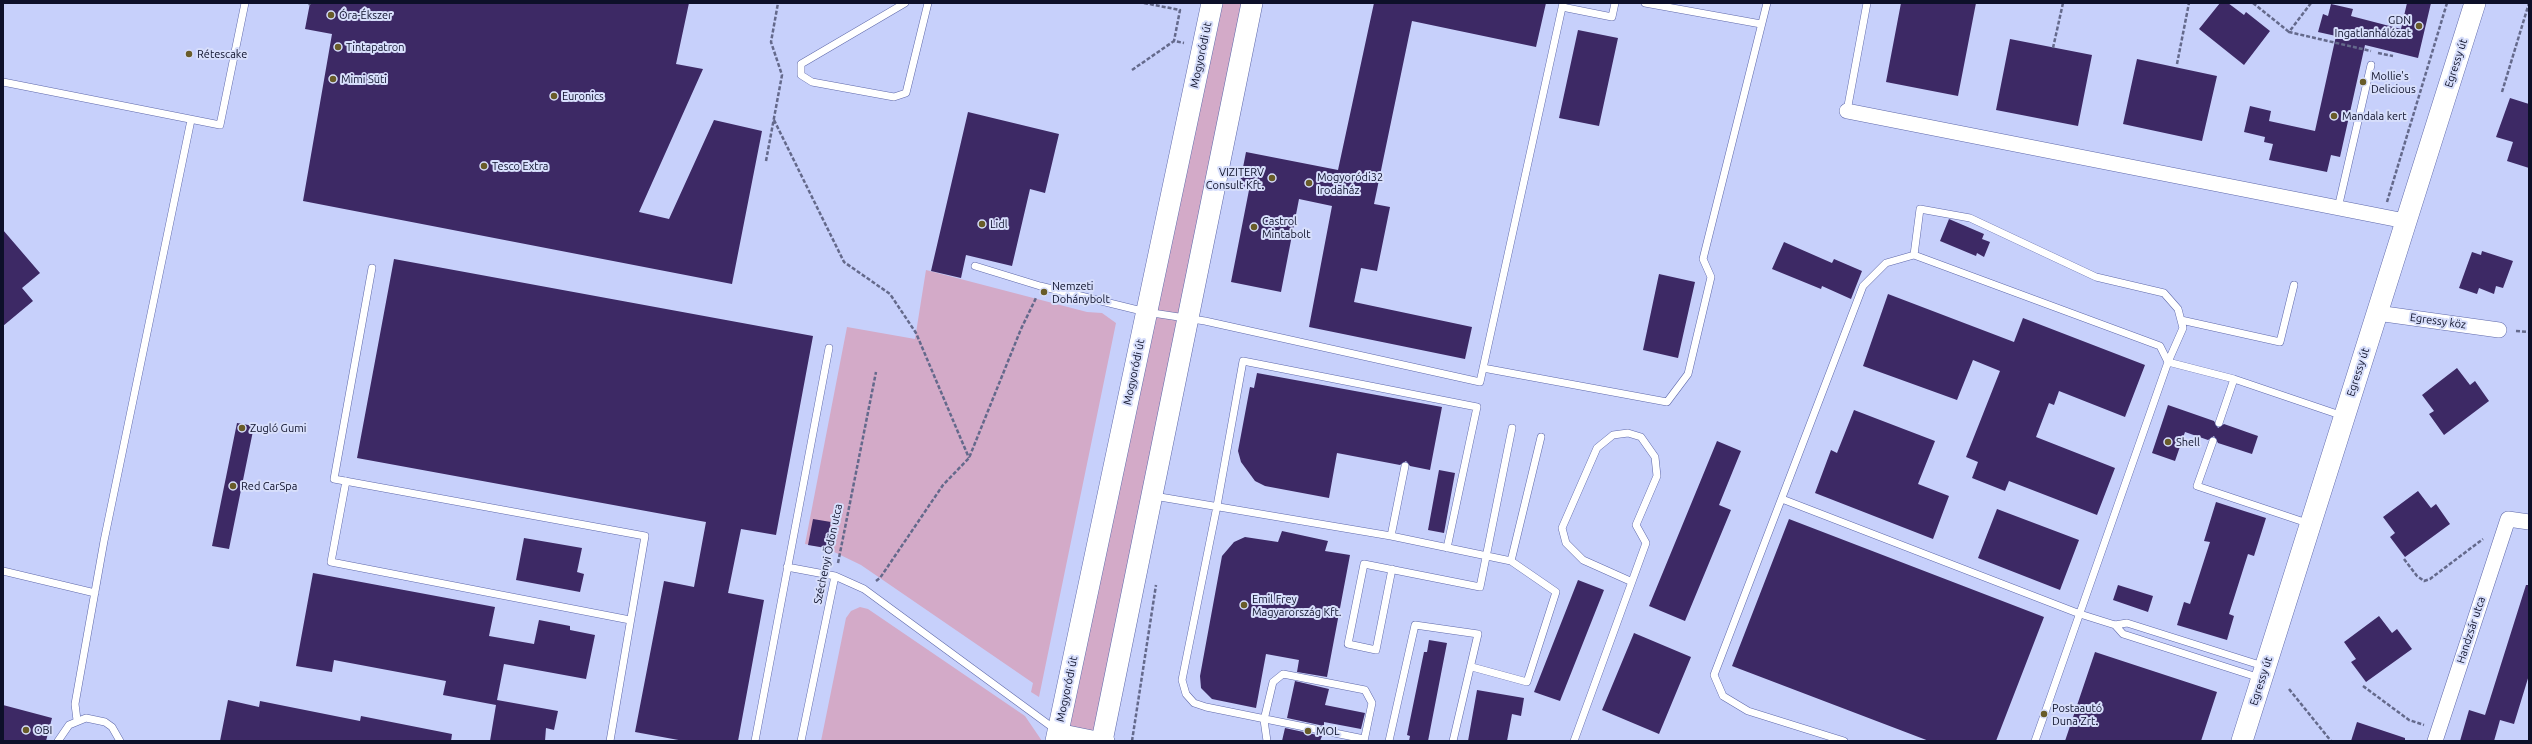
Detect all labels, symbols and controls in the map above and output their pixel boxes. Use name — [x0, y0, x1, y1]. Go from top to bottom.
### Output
place label: Óra-Ékszer — [339, 8, 392, 22]
marker: Óra-Ékszer — [326, 10, 336, 20]
place label: GDN Ingatlanhálózat — [2335, 13, 2411, 39]
street label: Mogyoródi út — [1188, 21, 1214, 89]
marker: GDN Ingatlanhálózat — [2414, 21, 2424, 31]
street label: Egressy út — [2442, 37, 2470, 89]
place label: Tintapatron — [346, 40, 405, 54]
marker: Tintapatron — [333, 42, 343, 52]
place label: Rétescake — [197, 47, 247, 61]
marker: Rétescake — [184, 49, 194, 59]
place label: Mollie's Delicious — [2371, 69, 2416, 95]
place label: Mimi Süti — [341, 72, 387, 86]
marker: Mimi Süti — [328, 74, 338, 84]
marker: Mollie's Delicious — [2358, 77, 2368, 87]
place label: Euronics — [562, 89, 604, 103]
marker: Euronics — [549, 91, 559, 101]
place label: Mandala kert — [2342, 109, 2407, 123]
marker: Mandala kert — [2329, 111, 2339, 121]
place label: Tesco Extra — [492, 159, 548, 173]
marker: Tesco Extra — [479, 161, 489, 171]
place label: VIZITERV Consult Kft. — [1206, 165, 1264, 191]
place label: Mogyoródi32 Irodaház — [1317, 170, 1383, 196]
marker: VIZITERV Consult Kft. — [1267, 173, 1277, 183]
marker: Mogyoródi32 Irodaház — [1304, 178, 1314, 188]
place label: Castrol Mintabolt — [1262, 214, 1311, 240]
place label: Lidl — [990, 217, 1008, 231]
marker: Lidl — [977, 219, 987, 229]
marker: Castrol Mintabolt — [1249, 222, 1259, 232]
place label: Nemzeti Dohánybolt — [1052, 279, 1110, 305]
marker: Nemzeti Dohánybolt — [1039, 287, 1049, 297]
street label: Egressy köz — [2409, 311, 2467, 331]
street label: Mogyoródi út — [1121, 338, 1147, 406]
street label: Egressy út — [2344, 346, 2372, 398]
place label: Zugló Gumi — [250, 421, 306, 435]
marker: Zugló Gumi — [237, 423, 247, 433]
place label: Shell — [2176, 435, 2200, 449]
marker: Shell — [2163, 437, 2173, 447]
place label: Red CarSpa — [241, 479, 297, 493]
marker: Red CarSpa — [228, 481, 238, 491]
street label: Széchenyi Ödön utca — [811, 503, 845, 605]
place label: Emil Frey Magyarország Kft. — [1252, 592, 1342, 618]
street label: Handzsár utca — [2454, 595, 2488, 665]
marker: Emil Frey Magyarország Kft. — [1239, 600, 1249, 610]
street label: Mogyoródi út — [1054, 655, 1080, 723]
street label: Egressy út — [2247, 655, 2275, 707]
place label: Postaautó Duna Zrt. — [2052, 701, 2102, 727]
marker: Postaautó Duna Zrt. — [2039, 709, 2049, 719]
place label: OBI — [34, 723, 52, 737]
place label: MOL — [1316, 724, 1340, 738]
marker: OBI — [21, 725, 31, 735]
marker: MOL — [1303, 726, 1313, 736]

